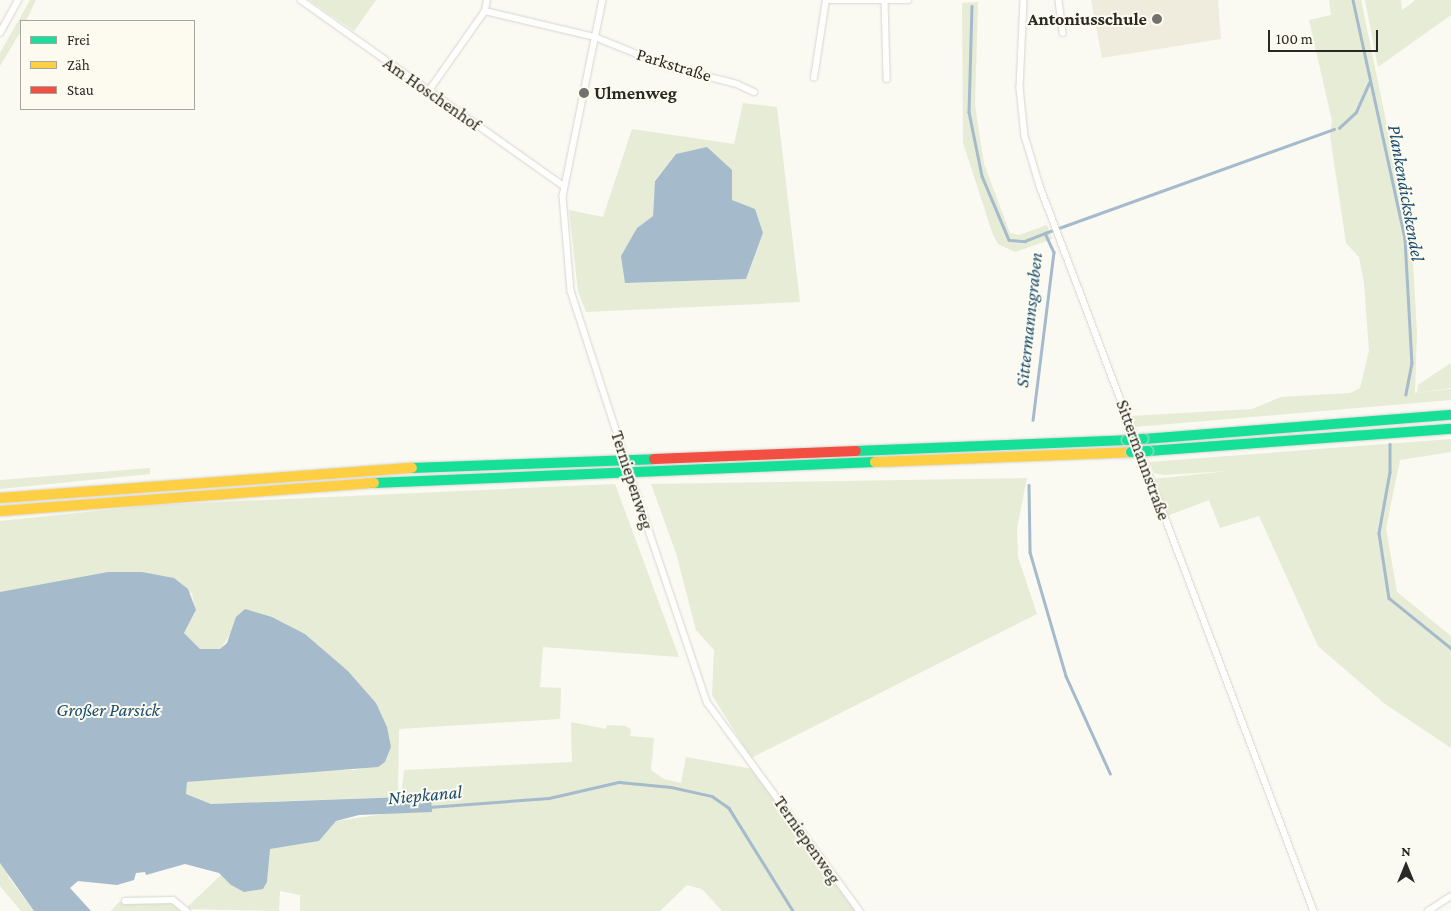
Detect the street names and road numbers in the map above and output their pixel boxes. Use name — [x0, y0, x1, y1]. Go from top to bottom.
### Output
street label: Parkstraße — [634, 43, 714, 87]
street label: Am Hoschenhof — [379, 52, 485, 136]
street label: Sittermannstraße — [1111, 397, 1175, 523]
street label: Terniepenweg — [606, 428, 658, 532]
street label: Terniepenweg — [769, 792, 845, 888]

